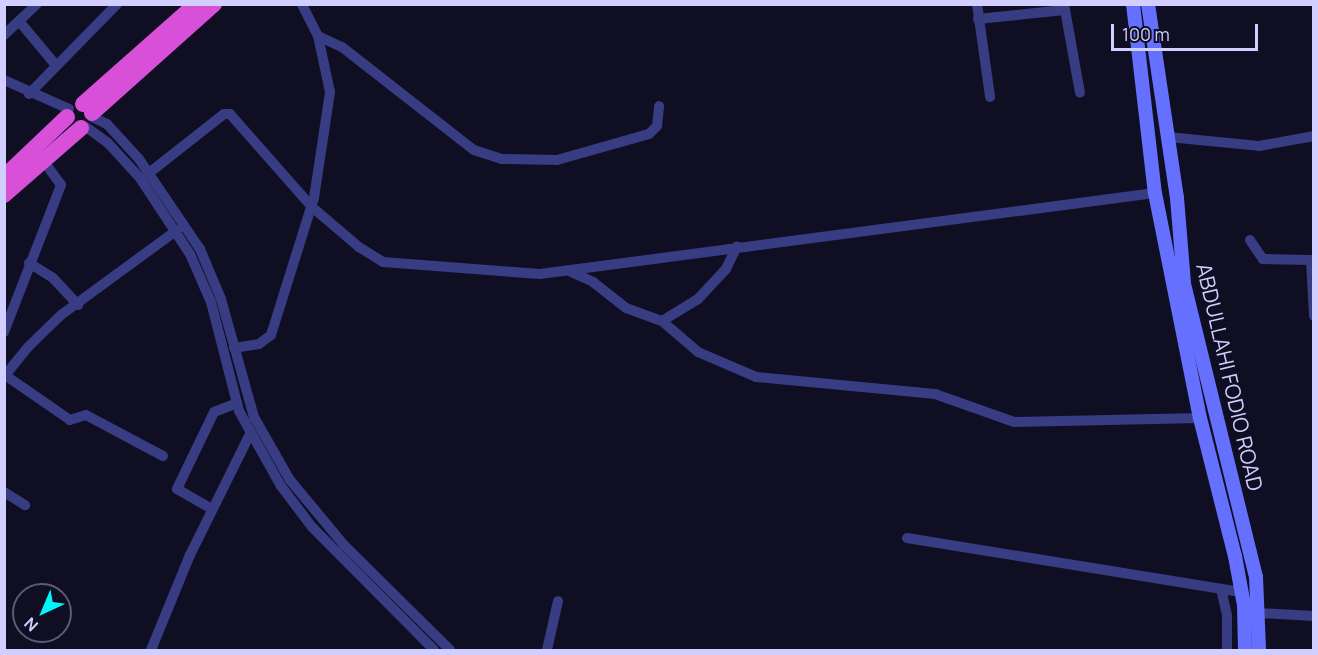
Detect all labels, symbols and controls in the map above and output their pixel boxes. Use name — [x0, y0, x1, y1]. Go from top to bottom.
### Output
scale bar — [1114, 12, 1261, 50]
text: 100 m — [1122, 22, 1170, 46]
street label: ABDULLAHI FODIO ROAD — [1192, 261, 1268, 493]
north arrow — [12, 583, 72, 643]
text: N — [19, 613, 43, 636]

